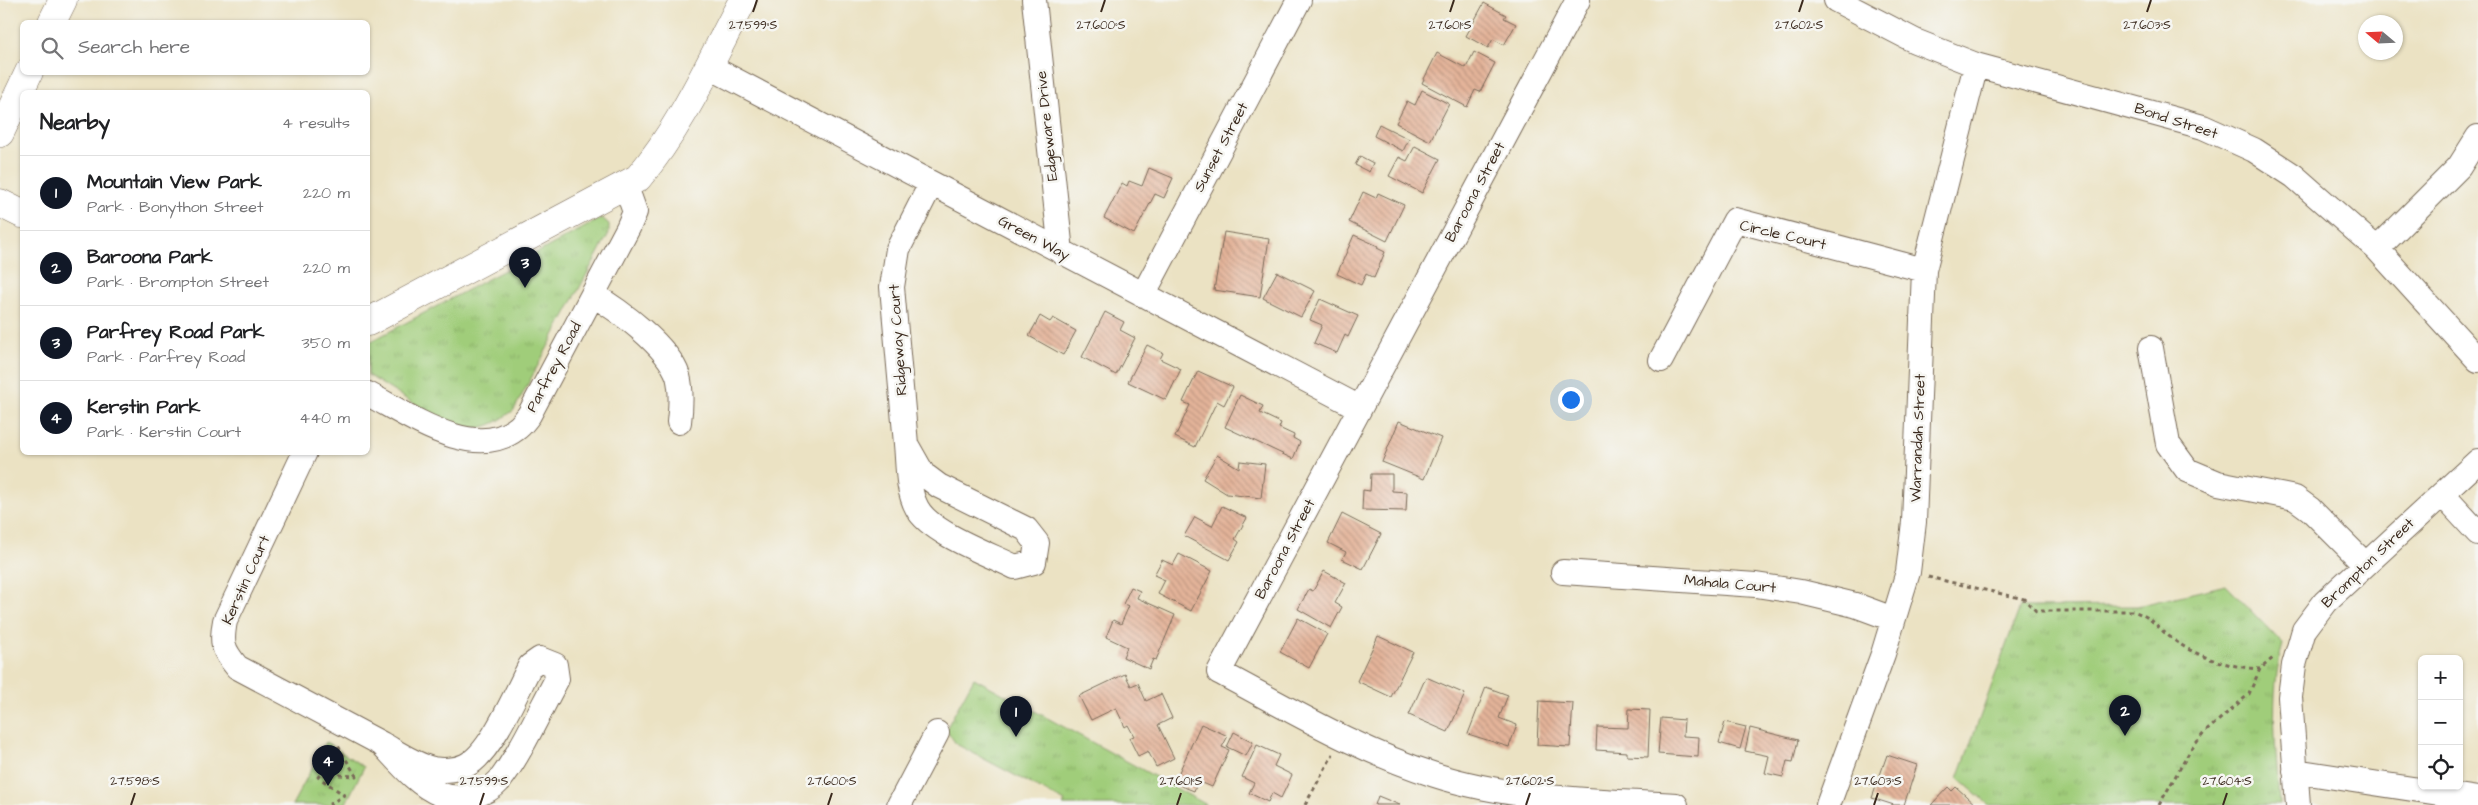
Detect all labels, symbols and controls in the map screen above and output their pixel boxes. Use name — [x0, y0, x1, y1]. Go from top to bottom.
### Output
north arrow — [2358, 15, 2403, 60]
text: 27.599°S — [729, 17, 778, 34]
text: 27.600°S — [1077, 17, 1126, 34]
text: 27.601°S — [1429, 17, 1472, 34]
text: 27.602°S — [1775, 17, 1823, 34]
text: 27.603°S — [2123, 17, 2171, 34]
search box — [20, 20, 370, 75]
icon: search — [38, 34, 66, 62]
text: Search here — [78, 34, 190, 61]
street label: Edgeware Drive — [1031, 70, 1064, 182]
street label: Sunset Street — [1189, 98, 1253, 196]
street label: Bond Street — [2132, 98, 2220, 144]
text: Nearby — [40, 108, 110, 137]
text: 4 results — [282, 112, 350, 134]
street label: Baroona Street — [1440, 138, 1510, 246]
text: Mountain View Park — [87, 169, 262, 196]
text: 1 — [55, 182, 57, 204]
text: 220 m — [303, 182, 350, 204]
text: Park · Bonython Street — [87, 196, 263, 218]
street label: Green Way — [994, 210, 1074, 267]
street label: Circle Court — [1738, 215, 1828, 255]
text: Baroona Park — [87, 244, 213, 271]
pin: 3 — [509, 247, 541, 288]
text: 2 — [51, 257, 61, 279]
text: 220 m — [303, 257, 350, 279]
text: Park · Brompton Street — [87, 271, 269, 293]
street label: Ridgeway Court — [884, 284, 913, 396]
street label: Parfrey Road — [521, 318, 588, 416]
text: Parfrey Road Park — [87, 319, 265, 346]
text: 3 — [52, 332, 60, 354]
text: 350 m — [302, 332, 350, 354]
text: Park · Parfrey Road — [87, 346, 245, 368]
street label: Warrandah Street — [1905, 373, 1931, 503]
your location — [1558, 387, 1584, 413]
text: Kerstin Park — [87, 394, 200, 421]
text: 4 — [51, 407, 61, 429]
text: 440 m — [299, 407, 350, 429]
text: Park · Kerstin Court — [87, 421, 241, 443]
street label: Baroona Street — [1250, 495, 1320, 603]
street label: Brompton Street — [2317, 513, 2419, 613]
street label: Kerstin Court — [217, 532, 275, 628]
street label: Mahala Court — [1683, 570, 1777, 598]
map controls — [2418, 655, 2463, 790]
button: + — [2418, 655, 2463, 700]
pin: 2 — [2109, 695, 2141, 736]
pin: 1 — [1000, 696, 1032, 737]
button: − — [2418, 700, 2463, 745]
pin: 4 — [312, 745, 344, 786]
button: locate — [2418, 745, 2463, 790]
text: 27.598°S — [110, 773, 160, 790]
text: 27.599°S — [460, 773, 509, 790]
text: 27.600°S — [808, 773, 857, 790]
text: 27.601°S — [1160, 773, 1203, 790]
text: 27.602°S — [1506, 773, 1554, 790]
text: 27.603°S — [1854, 773, 1902, 790]
text: 27.604°S — [2202, 773, 2252, 790]

